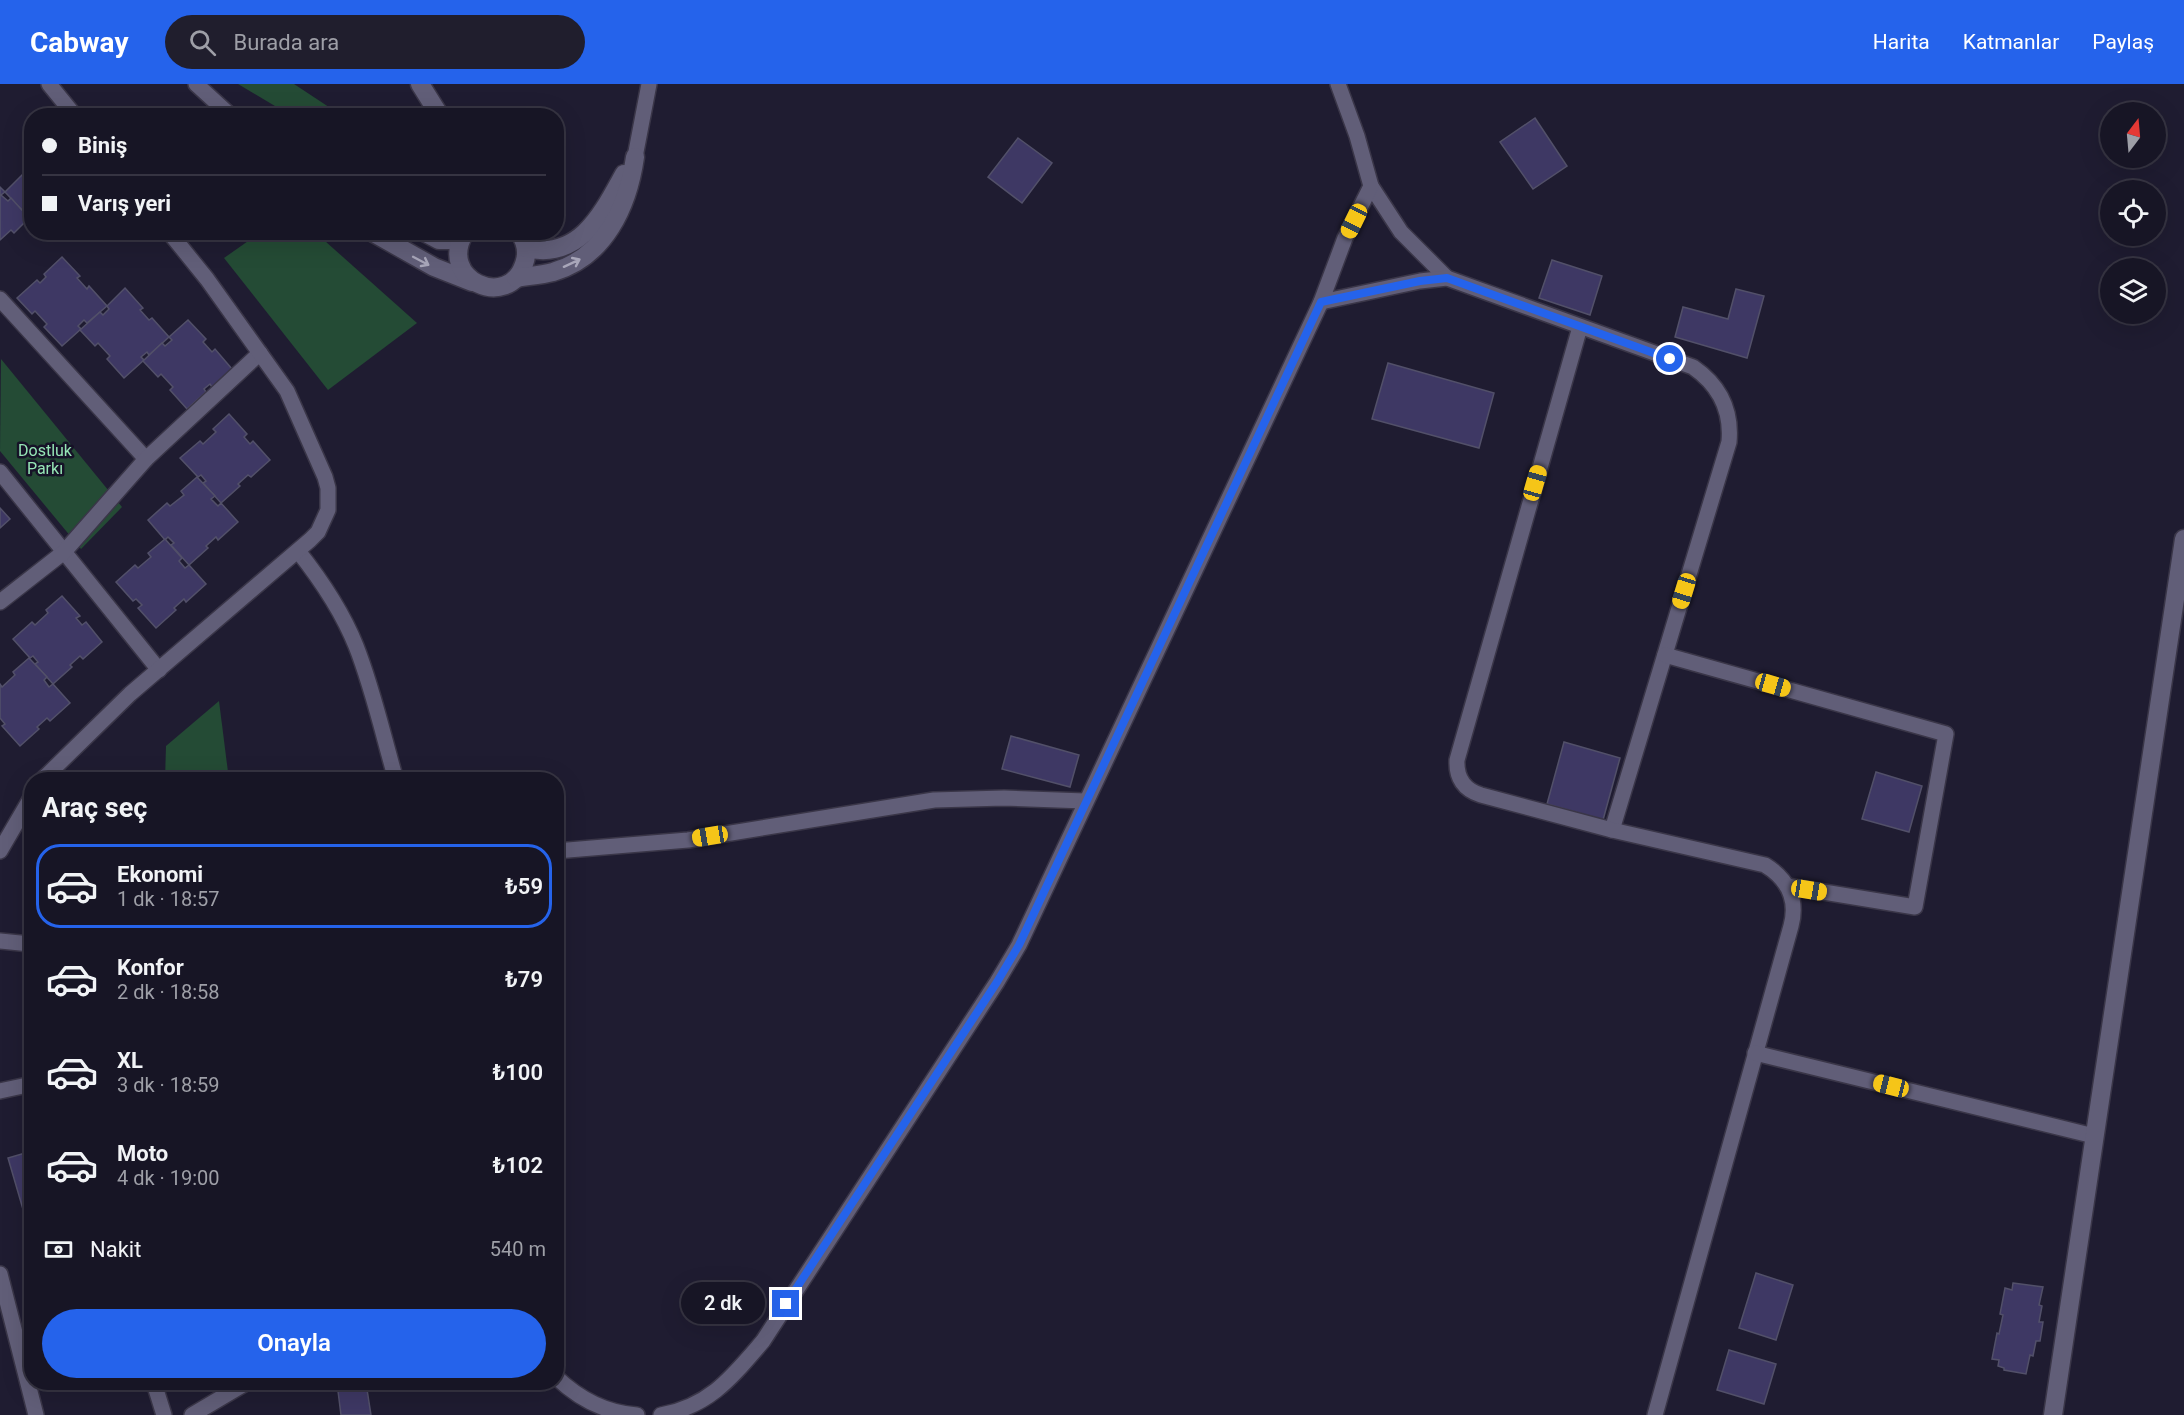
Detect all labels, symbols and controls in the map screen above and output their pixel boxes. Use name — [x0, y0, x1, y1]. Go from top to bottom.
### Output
search box — [165, 15, 585, 69]
text: Cabway — [30, 26, 129, 59]
icon: search — [186, 26, 219, 59]
text: Burada ara — [234, 30, 339, 55]
text: Harita — [1873, 30, 1930, 54]
text: Katmanlar — [1963, 30, 2059, 54]
text: Paylaş — [2092, 30, 2154, 54]
north arrow — [2100, 102, 2166, 168]
map controls — [2100, 102, 2166, 324]
text: Biniş — [78, 133, 127, 158]
button: locate — [2100, 180, 2166, 246]
text: Varış yeri — [78, 191, 171, 216]
car — [1338, 201, 1370, 241]
one-way arrow — [412, 255, 430, 267]
one-way arrow — [563, 257, 581, 269]
button: layers — [2100, 258, 2166, 324]
route start — [1656, 345, 1683, 372]
park label: Dostluk Parkı — [18, 441, 73, 478]
car — [1521, 463, 1549, 503]
car — [1670, 571, 1698, 611]
car — [1753, 671, 1793, 699]
text: Araç seç — [42, 792, 147, 824]
car — [691, 824, 729, 848]
icon: car — [45, 859, 99, 913]
text: Ekonomi — [117, 862, 203, 887]
text: ₺59 — [505, 874, 543, 899]
car — [1790, 878, 1828, 902]
text: 1 dk · 18:57 — [117, 887, 220, 911]
icon: car — [45, 952, 99, 1006]
text: Konfor — [117, 955, 184, 980]
text: ₺79 — [505, 967, 543, 992]
text: 2 dk · 18:58 — [117, 980, 220, 1004]
icon: car — [45, 1045, 99, 1099]
text: XL — [117, 1048, 143, 1073]
text: ₺100 — [492, 1060, 543, 1085]
text: 3 dk · 18:59 — [117, 1073, 220, 1097]
car — [1871, 1073, 1911, 1099]
icon: car — [45, 1138, 99, 1192]
text: Moto — [117, 1141, 168, 1166]
text: ₺102 — [492, 1153, 543, 1178]
text: 4 dk · 19:00 — [117, 1166, 220, 1190]
icon: cash — [42, 1233, 75, 1266]
text: Nakit — [90, 1237, 141, 1262]
text: 540 m — [490, 1237, 546, 1261]
callout: 2 dk — [681, 1283, 765, 1325]
route end — [772, 1290, 799, 1317]
text: 2 dk — [704, 1291, 742, 1315]
button: Onayla — [42, 1309, 546, 1378]

